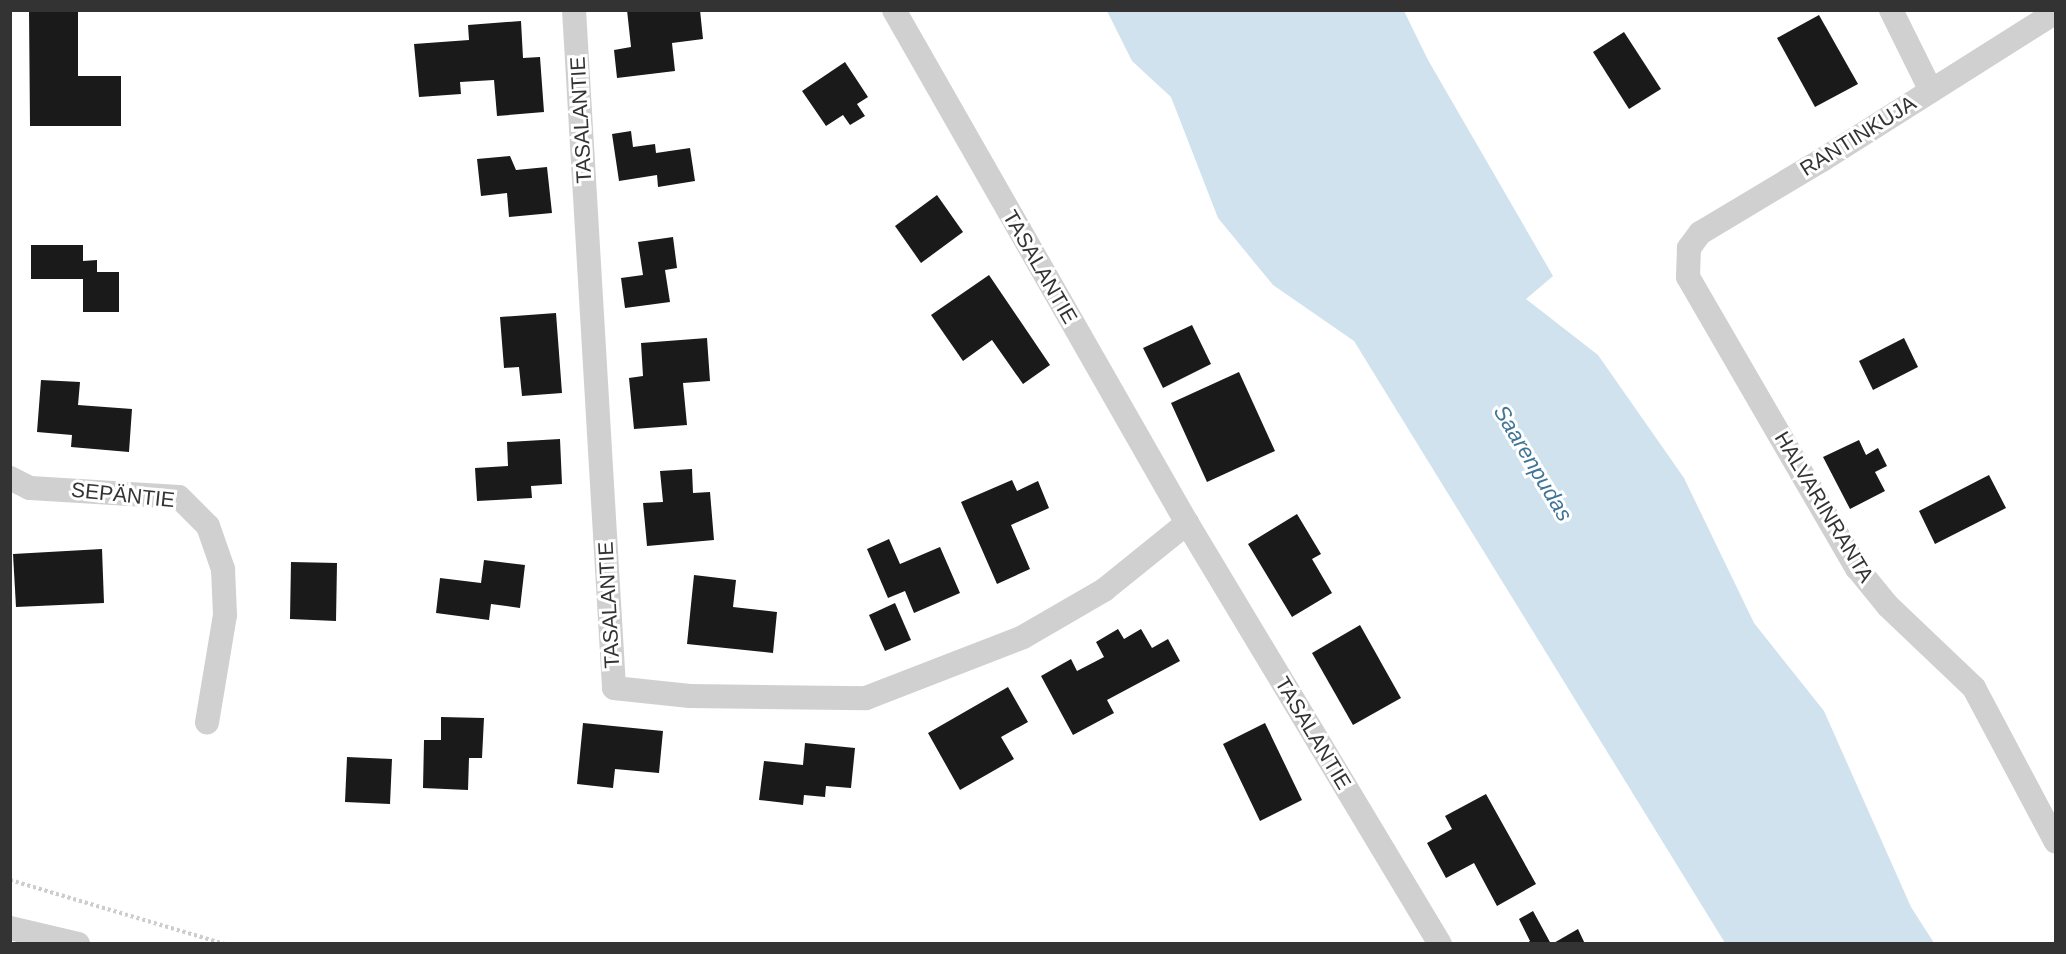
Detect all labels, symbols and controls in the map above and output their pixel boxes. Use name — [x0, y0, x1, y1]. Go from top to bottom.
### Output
street label: TASALANTIE — [565, 56, 597, 184]
street label: RANTINKUJA — [1795, 90, 1921, 182]
street label: TASALANTIE — [997, 206, 1083, 328]
water label: Saarenpudas — [1488, 400, 1578, 526]
street label: HALVARINRANTA — [1769, 427, 1879, 587]
street label: SEPÄNTIE — [70, 477, 176, 513]
street label: TASALANTIE — [593, 541, 625, 669]
street label: TASALANTIE — [1270, 672, 1356, 794]

